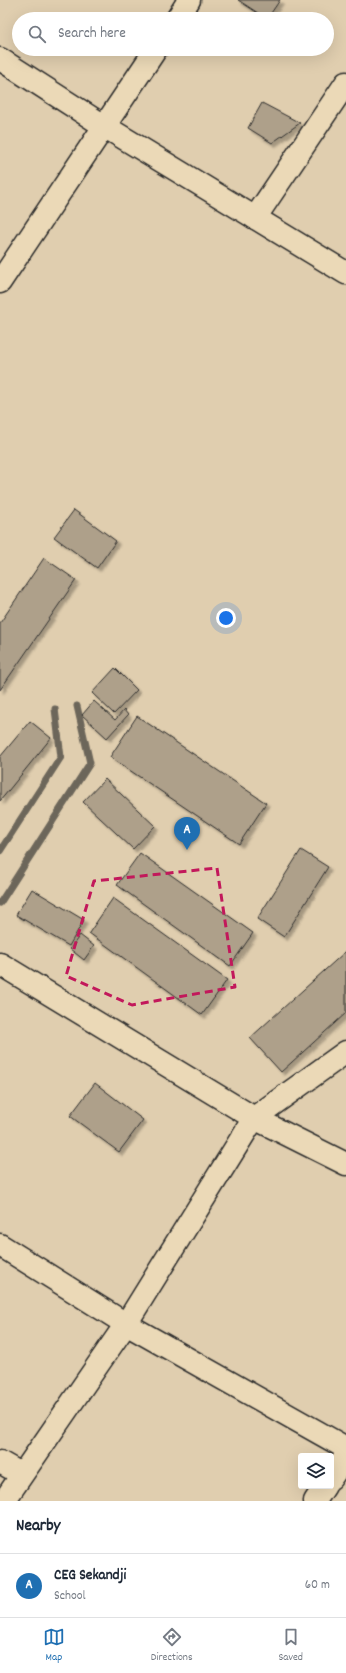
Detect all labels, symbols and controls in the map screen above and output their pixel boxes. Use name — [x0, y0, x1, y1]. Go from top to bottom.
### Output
search box — [12, 12, 334, 56]
icon: search — [26, 23, 48, 45]
text: Search here — [58, 23, 126, 45]
your location — [216, 608, 236, 628]
pin: A — [174, 817, 200, 850]
map controls — [298, 1453, 334, 1489]
button: layers — [298, 1453, 334, 1489]
text: Nearby — [16, 1515, 60, 1539]
text: CEG Sekandji — [54, 1565, 126, 1587]
text: A — [25, 1576, 33, 1595]
text: 60 m — [305, 1576, 330, 1595]
text: School — [54, 1587, 86, 1606]
tab: Map — [43, 1626, 65, 1666]
tab: Directions — [151, 1626, 193, 1666]
tab: Saved — [278, 1626, 303, 1666]

